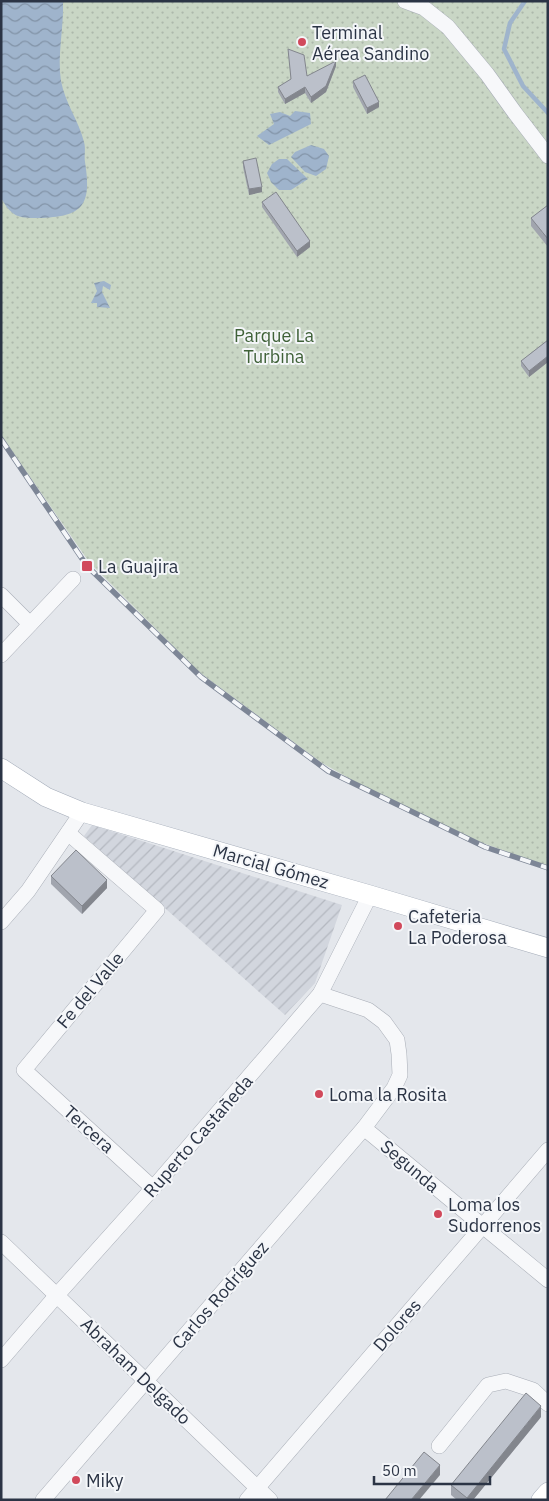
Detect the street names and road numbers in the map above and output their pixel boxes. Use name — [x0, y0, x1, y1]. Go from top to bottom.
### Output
street label: Marcial Gómez — [210, 838, 332, 894]
street label: Fe del Valle — [51, 947, 129, 1033]
street label: Ruperto Castañeda — [139, 1070, 258, 1202]
street label: Tercera — [59, 1100, 119, 1158]
street label: Segunda — [376, 1135, 445, 1198]
street label: Carlos Rodríguez — [167, 1236, 273, 1354]
street label: Dolores — [368, 1294, 426, 1356]
street label: Abraham Delgado — [76, 1313, 196, 1429]

